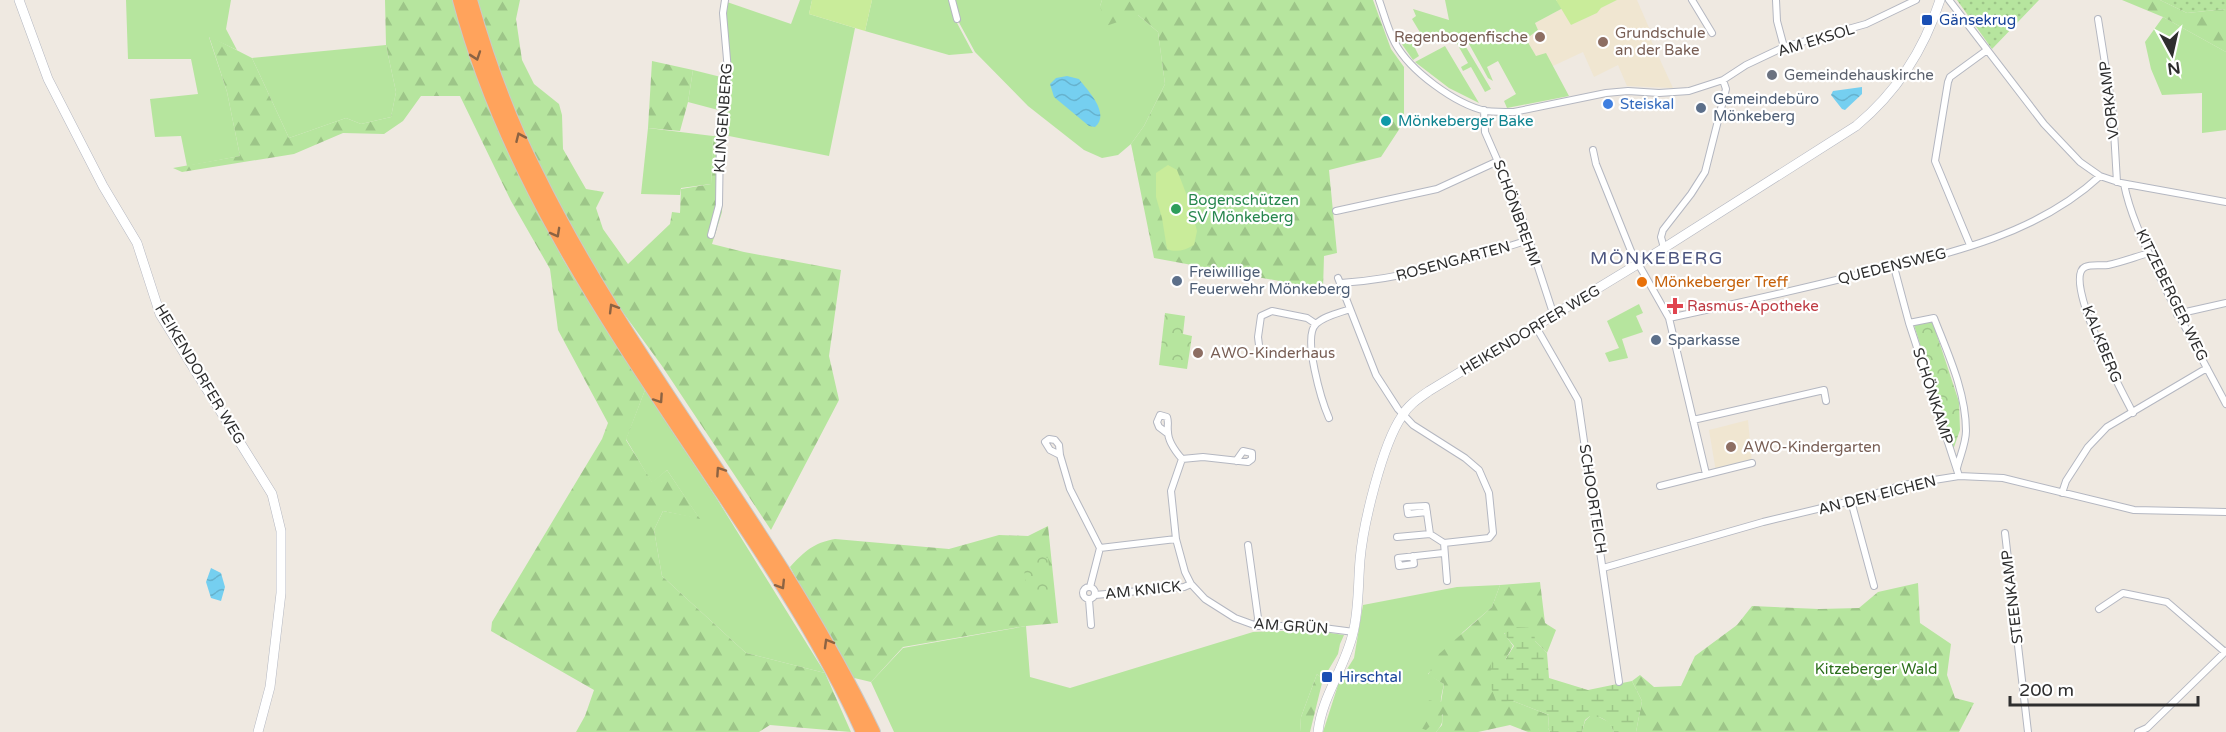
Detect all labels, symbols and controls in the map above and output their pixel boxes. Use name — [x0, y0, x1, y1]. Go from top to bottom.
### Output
place label: Gänsekrug — [1939, 11, 2016, 29]
marker: Gänsekrug — [1920, 13, 1934, 27]
street label: AM EKSOL — [1775, 20, 1857, 60]
place label: Grundschule an der Bake — [1615, 24, 1705, 59]
north arrow — [2142, 24, 2202, 84]
place label: Regenbogenfische — [1394, 28, 1528, 46]
marker: Regenbogenfische — [1533, 30, 1547, 44]
marker: Grundschule an der Bake — [1596, 35, 1610, 49]
one-way arrow — [468, 50, 481, 61]
text: N — [2166, 57, 2182, 79]
street label: VORKAMP — [2095, 60, 2123, 140]
street label: KLINGENBERG — [710, 63, 736, 173]
place label: Gemeindehauskirche — [1784, 66, 1934, 84]
marker: Gemeindehauskirche — [1765, 68, 1779, 82]
place label: Gemeindebüro Mönkeberg — [1713, 90, 1819, 125]
place label: Steiskal — [1620, 95, 1674, 113]
marker: Steiskal — [1601, 97, 1615, 111]
marker: Gemeindebüro Mönkeberg — [1694, 101, 1708, 115]
place label: Mönkeberger Bake — [1398, 112, 1534, 130]
marker: Mönkeberger Bake — [1379, 114, 1393, 128]
one-way arrow — [515, 132, 527, 143]
street label: SCHÖNBREHM — [1489, 157, 1545, 269]
place label: Bogenschützen SV Mönkeberg — [1188, 191, 1299, 226]
marker: Bogenschützen SV Mönkeberg — [1169, 202, 1183, 216]
street label: KITZEBERGER WEG — [2132, 226, 2212, 364]
one-way arrow — [549, 227, 560, 238]
street label: ROSENGARTEN — [1394, 237, 1512, 285]
street label: QUEDENSWEG — [1836, 244, 1948, 288]
district label: MÖNKEBERG — [1590, 247, 1724, 269]
place label: Freiwillige Feuerwehr Mönkeberg — [1189, 263, 1350, 298]
place label: Mönkeberger Treff — [1654, 273, 1788, 291]
marker: Freiwillige Feuerwehr Mönkeberg — [1170, 274, 1184, 288]
marker: Mönkeberger Treff — [1635, 275, 1649, 289]
street label: HEIKENDORFER WEG — [1457, 281, 1603, 379]
place label: Rasmus-Apotheke — [1687, 297, 1819, 315]
marker: Rasmus-Apotheke — [1668, 299, 1682, 313]
street label: HEIKENDORFER WEG — [151, 301, 249, 447]
street label: KALKBERG — [2078, 303, 2126, 385]
one-way arrow — [608, 304, 620, 314]
place label: Sparkasse — [1668, 331, 1740, 349]
marker: Sparkasse — [1649, 333, 1663, 347]
place label: AWO-Kinderhaus — [1210, 344, 1335, 362]
street label: SCHÖNKAMP — [1909, 345, 1957, 447]
marker: AWO-Kinderhaus — [1191, 346, 1205, 360]
one-way arrow — [652, 392, 663, 403]
place label: AWO-Kindergarten — [1743, 438, 1881, 456]
marker: AWO-Kindergarten — [1724, 440, 1738, 454]
street label: SCHOORTEICH — [1575, 443, 1611, 555]
one-way arrow — [716, 467, 727, 478]
street label: AN DEN EICHEN — [1816, 472, 1938, 518]
street label: STEENKAMP — [1997, 549, 2027, 645]
street label: AM KNICK — [1104, 577, 1182, 603]
one-way arrow — [774, 578, 785, 589]
street label: AM GRÜN — [1253, 614, 1329, 638]
one-way arrow — [824, 638, 835, 649]
park label: Kitzeberger Wald — [1815, 660, 1937, 678]
place label: Hirschtal — [1339, 668, 1402, 686]
scale bar — [2010, 669, 2198, 707]
marker: Hirschtal — [1320, 670, 1334, 684]
text: 200 m — [2019, 679, 2074, 701]

